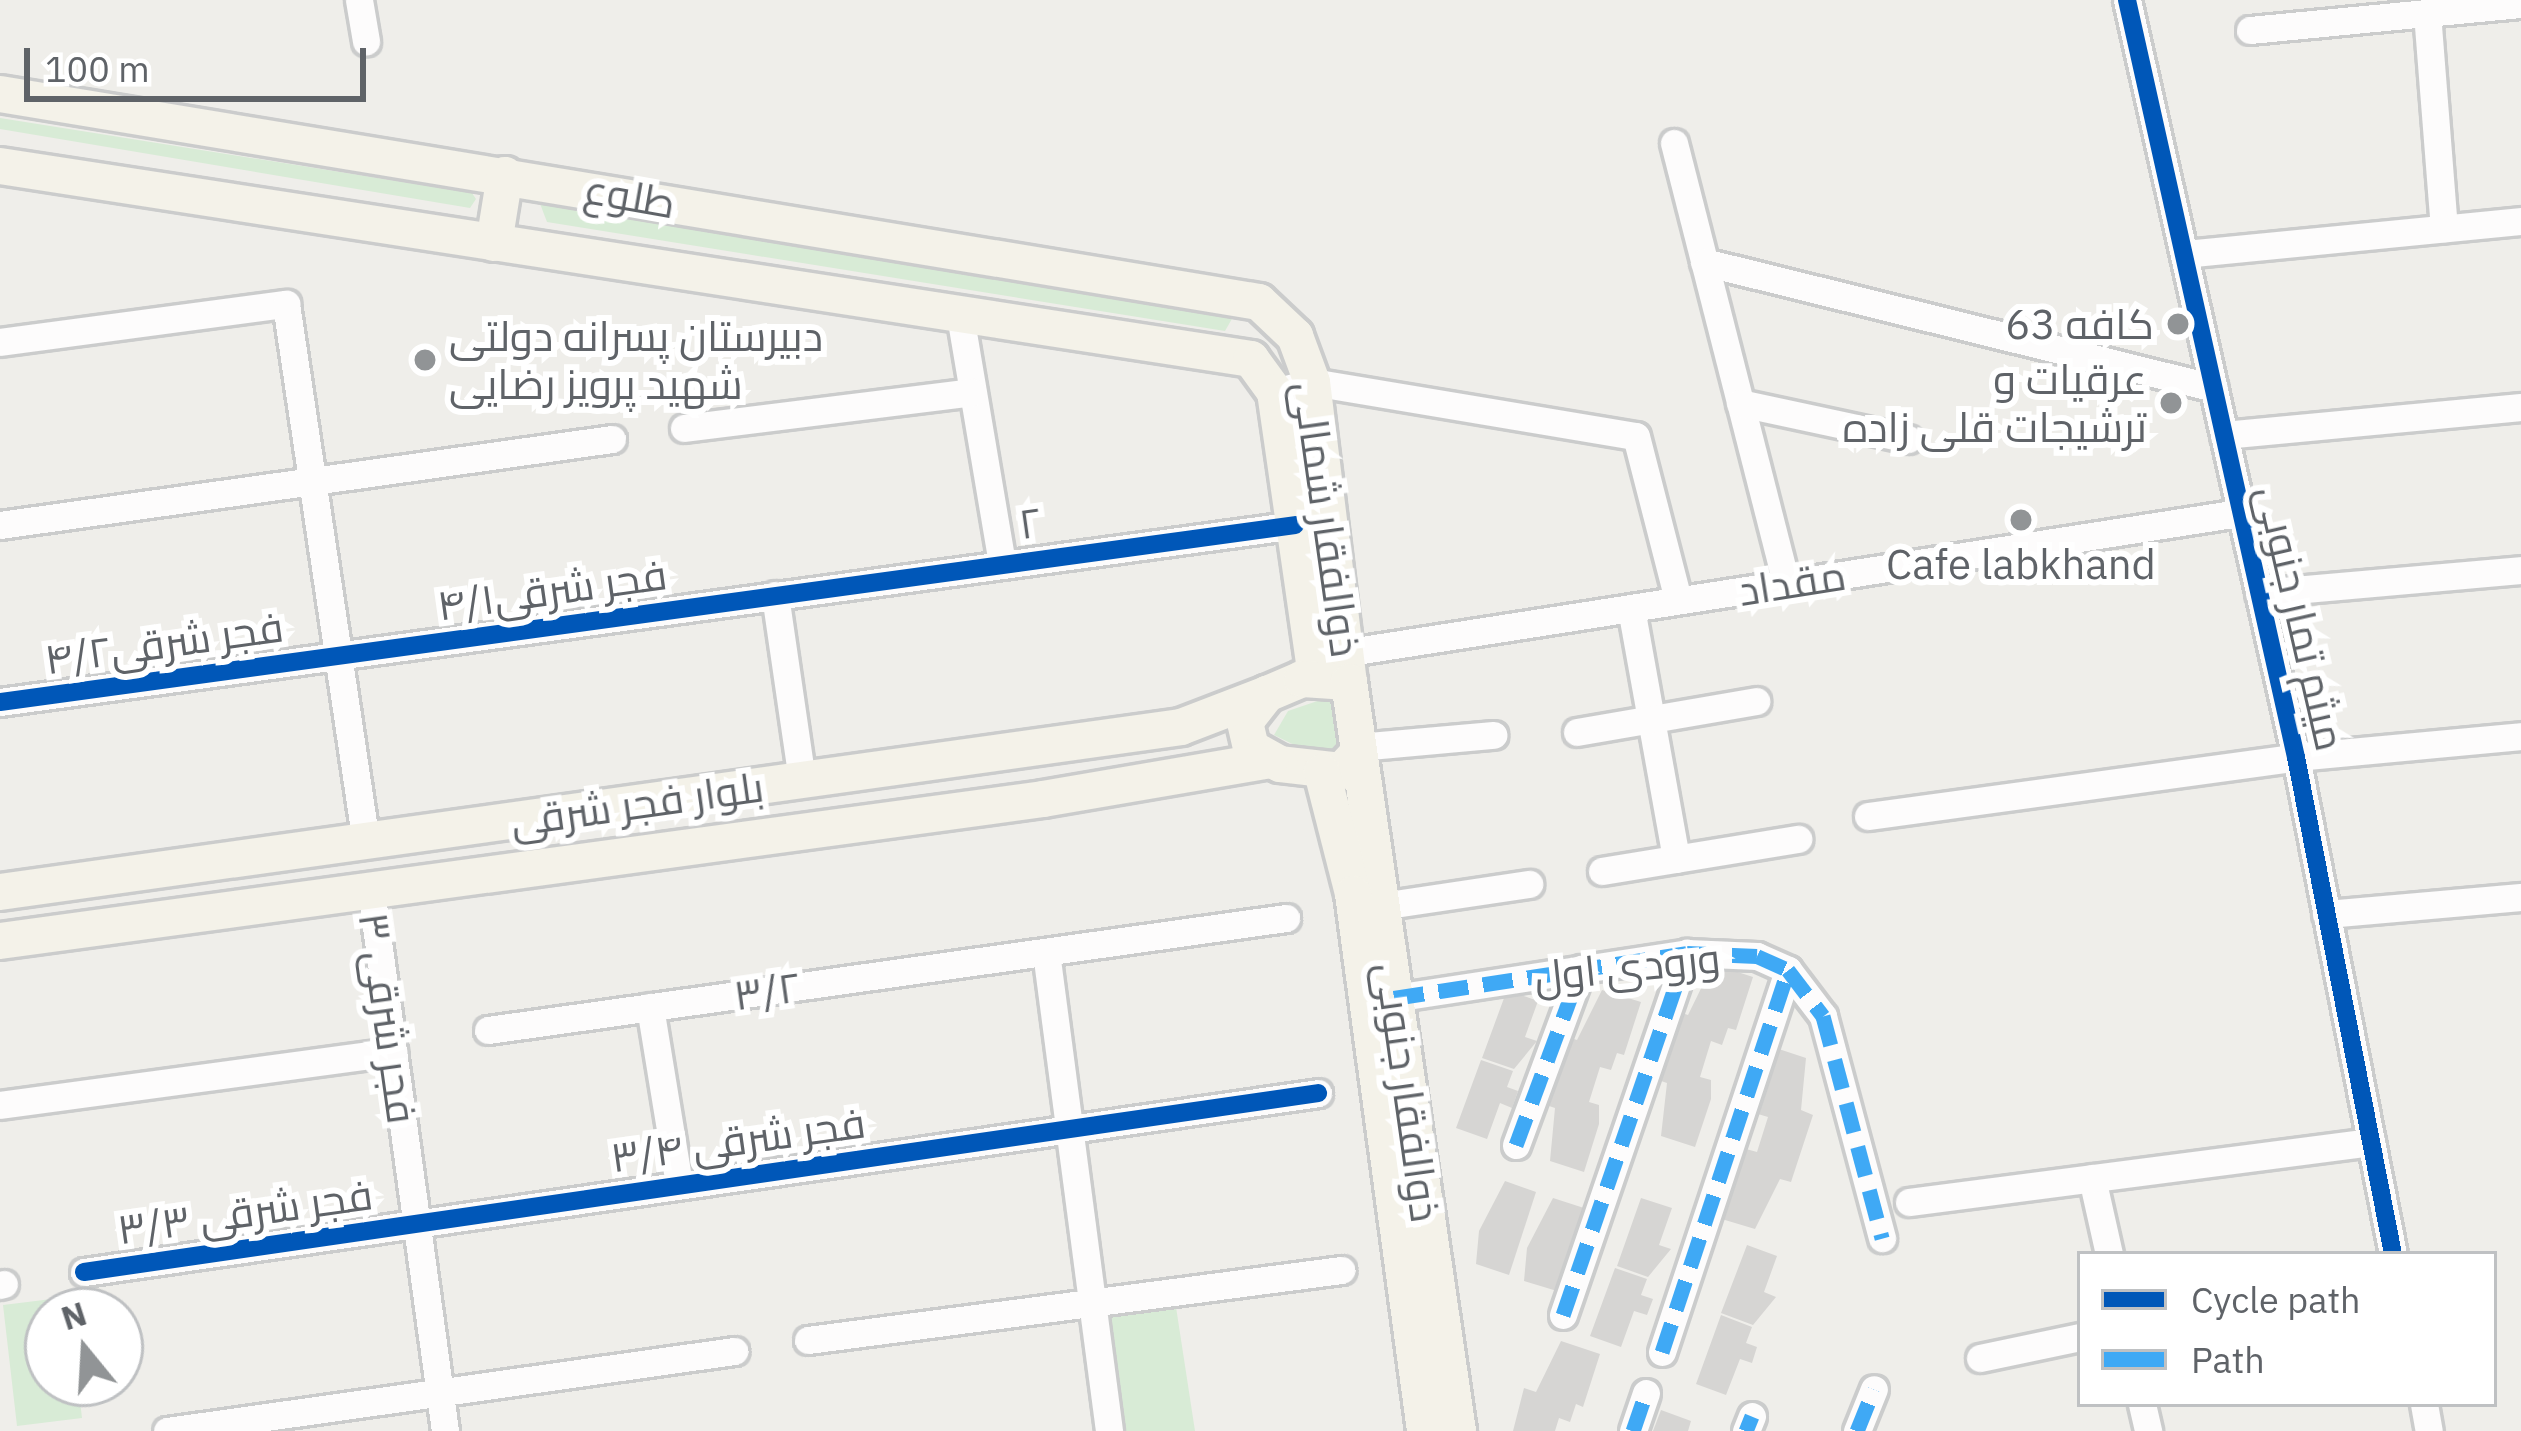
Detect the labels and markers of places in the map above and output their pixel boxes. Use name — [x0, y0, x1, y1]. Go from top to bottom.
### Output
place label: کافه 63 — [2005, 299, 2154, 349]
place label: دبیرستان پسرانه دولتی شهید پرویز رضایی — [449, 311, 823, 410]
marker: کافه 63 — [2165, 311, 2191, 337]
marker: دبیرستان پسرانه دولتی شهید پرویز رضایی — [412, 347, 438, 373]
place label: عرقیات و ترشیجات قلی زاده — [1843, 354, 2147, 452]
marker: عرقیات و ترشیجات قلی زاده — [2158, 390, 2184, 416]
marker: Cafe labkhand — [2008, 507, 2034, 533]
place label: Cafe labkhand — [1886, 539, 2156, 589]

